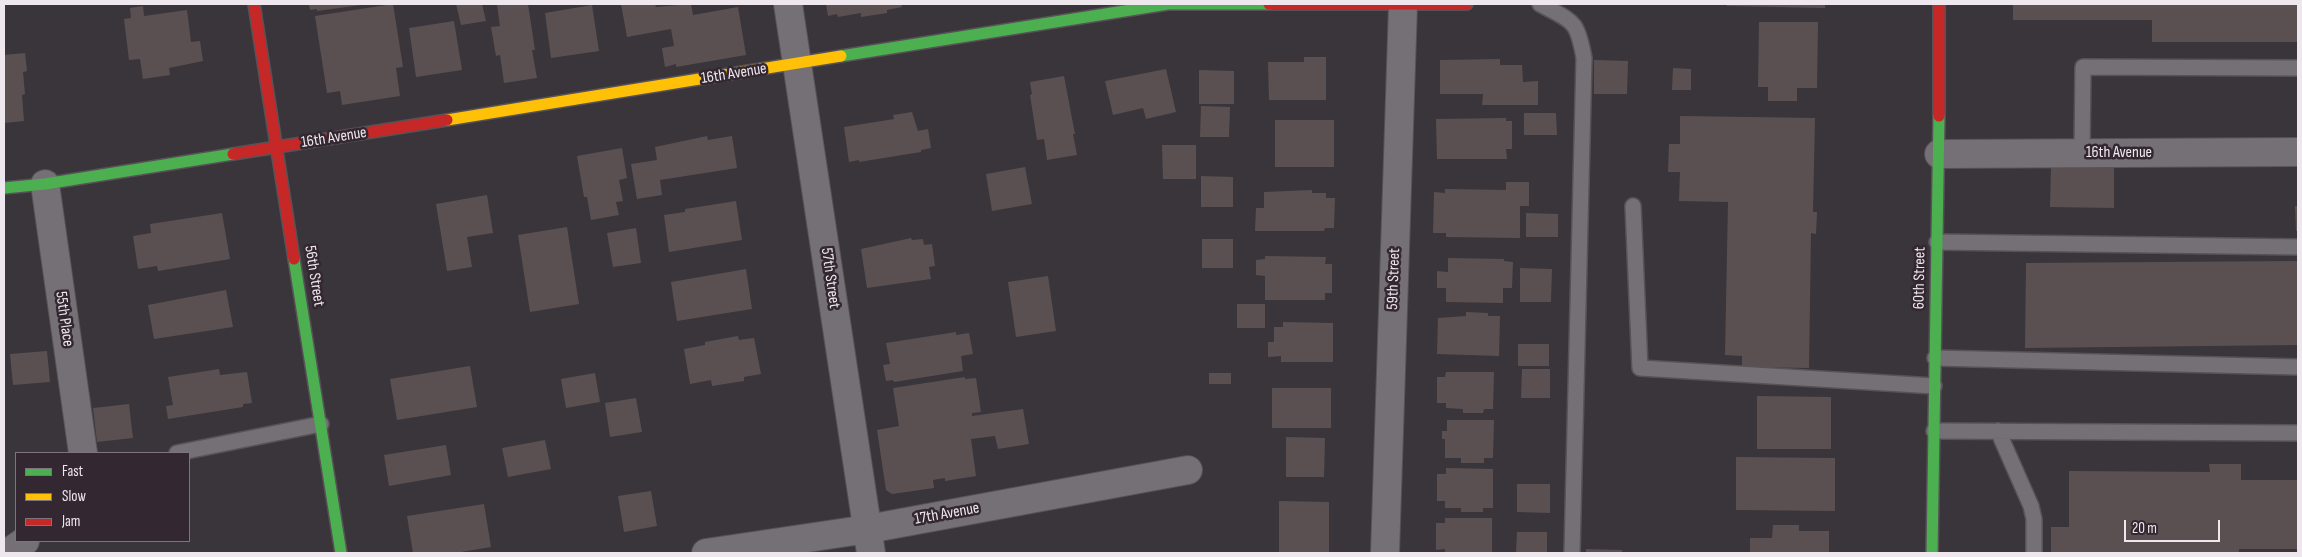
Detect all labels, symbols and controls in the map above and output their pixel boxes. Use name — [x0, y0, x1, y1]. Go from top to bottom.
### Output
street label: 16th Avenue — [700, 59, 768, 89]
street label: 16th Avenue — [300, 123, 368, 153]
street label: 16th Avenue — [2086, 143, 2152, 163]
street label: 56th Street — [300, 244, 328, 308]
street label: 57th Street — [816, 246, 844, 310]
street label: 60th Street — [1910, 247, 1930, 309]
street label: 59th Street — [1383, 248, 1405, 310]
street label: 55th Place — [51, 290, 77, 348]
legend — [15, 452, 190, 542]
text: Fast — [62, 462, 83, 481]
text: Slow — [62, 487, 86, 506]
street label: 17th Avenue — [913, 499, 981, 529]
scale bar — [2127, 510, 2223, 542]
text: Jam — [62, 512, 80, 531]
text: 20 m — [2132, 519, 2157, 538]

